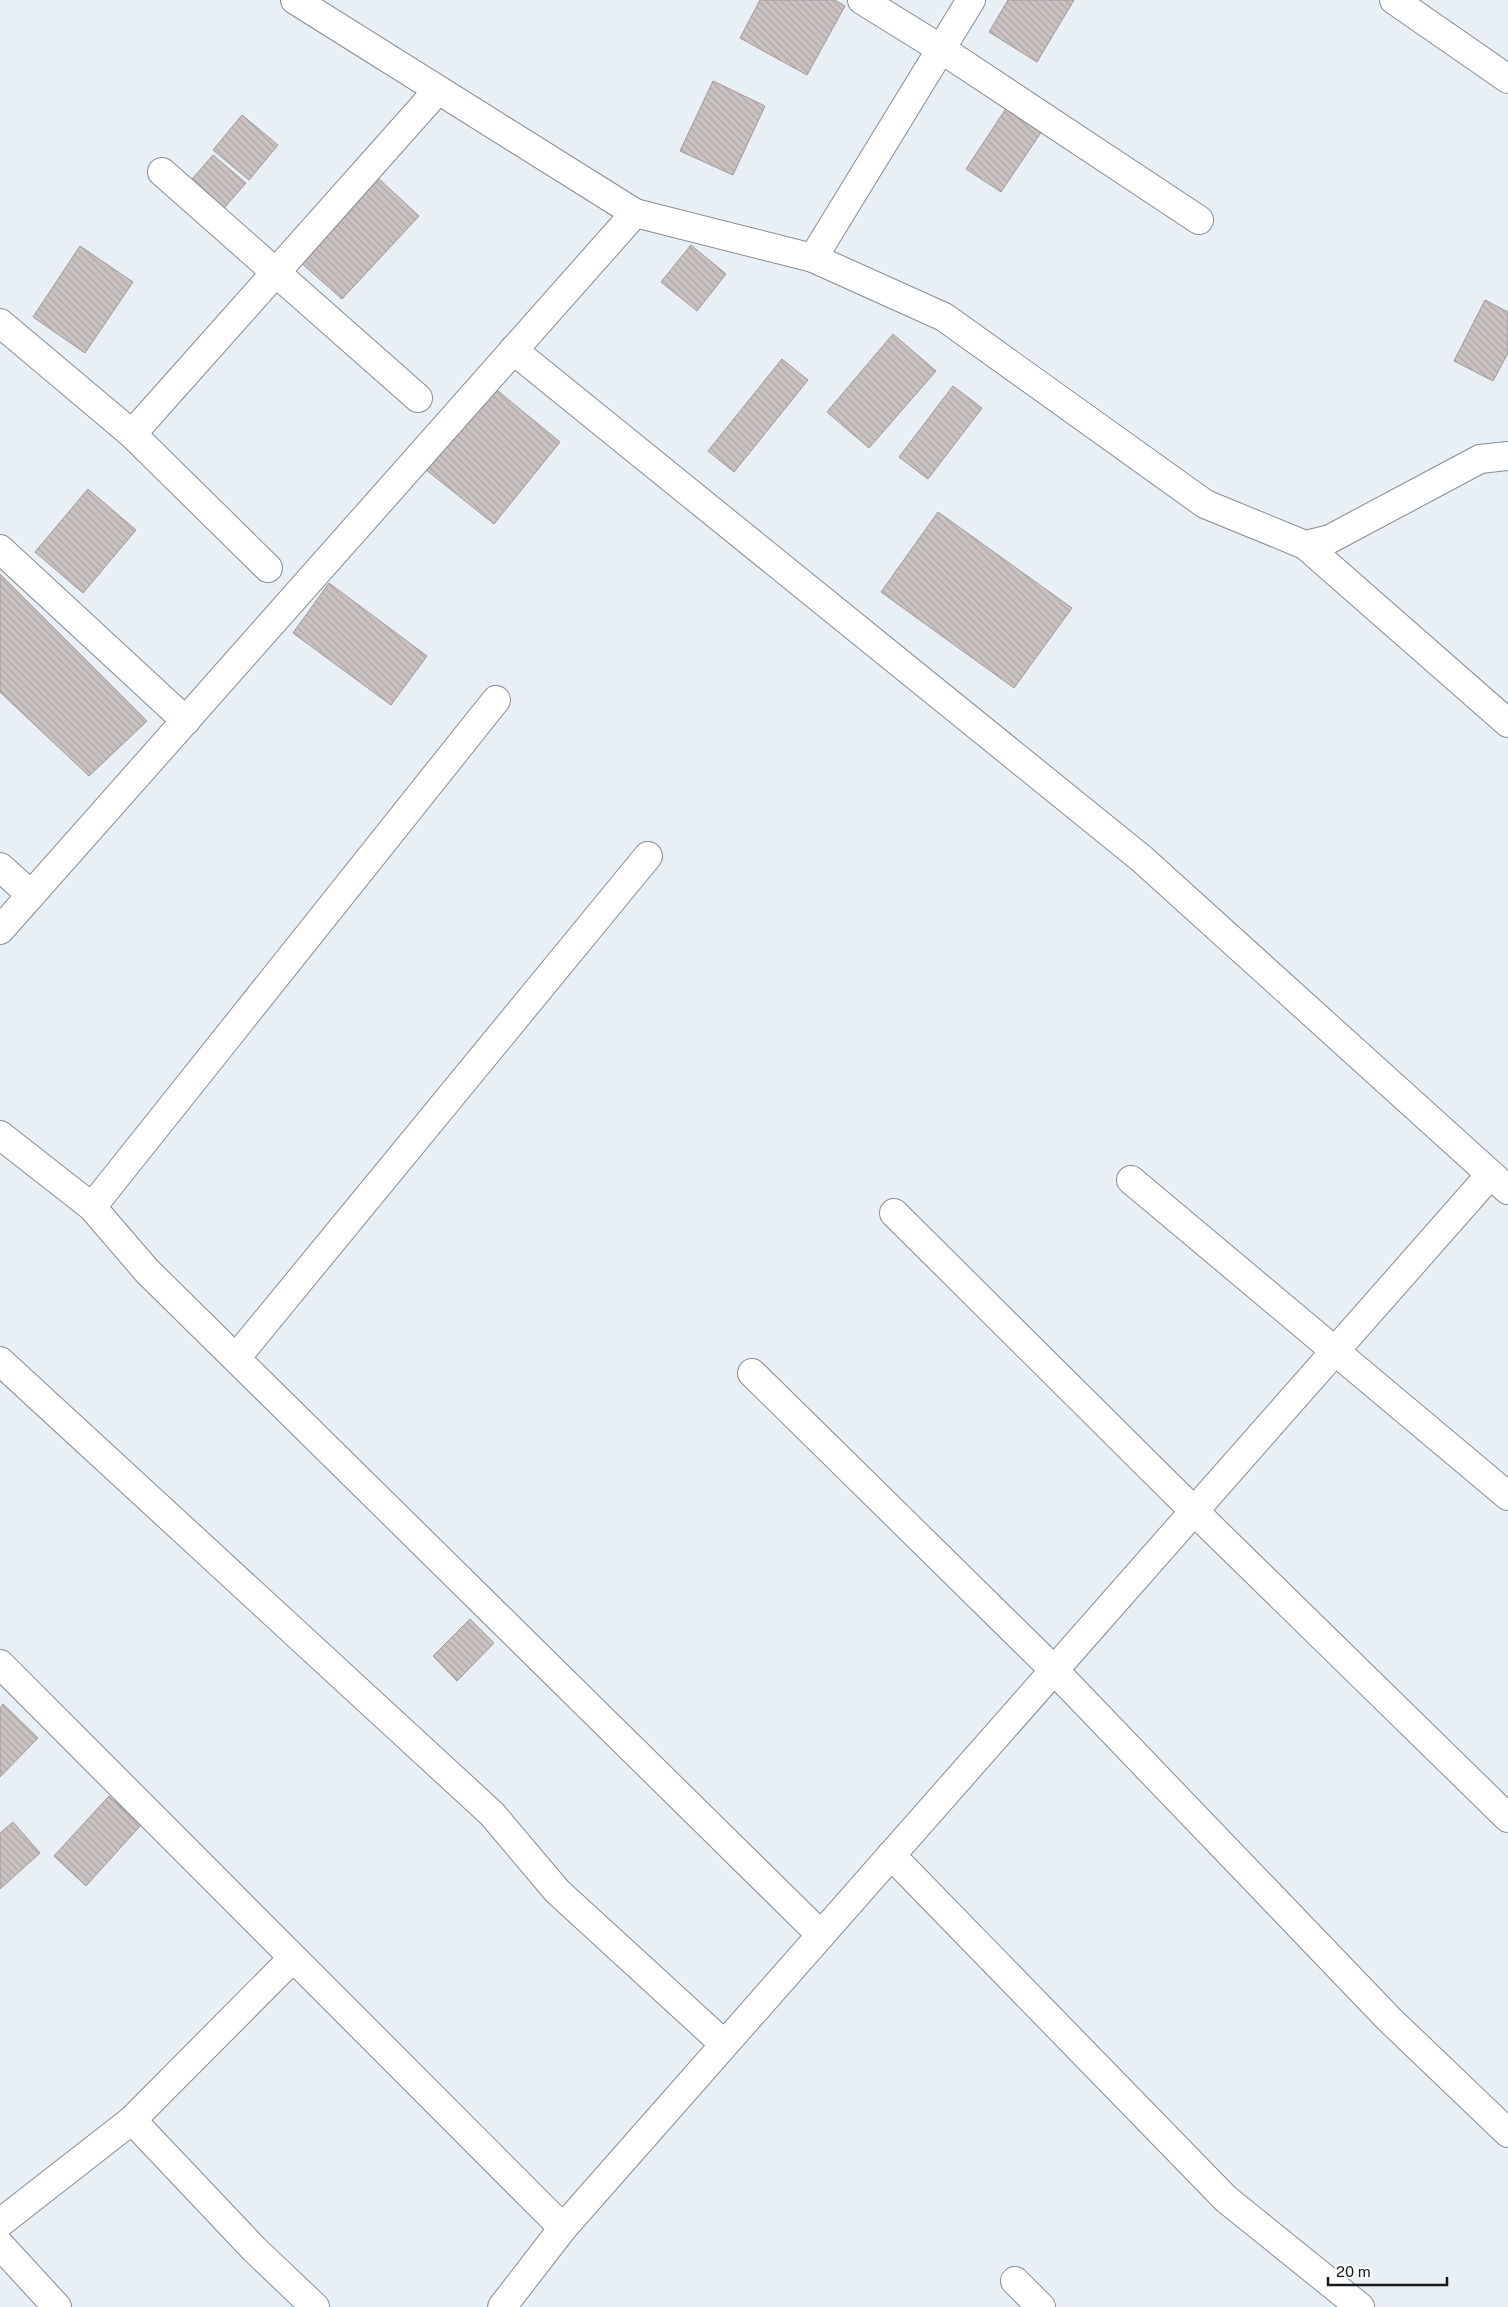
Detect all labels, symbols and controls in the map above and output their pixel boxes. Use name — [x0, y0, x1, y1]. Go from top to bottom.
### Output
scale bar — [1328, 2254, 1447, 2286]
text: 20 m — [1336, 2263, 1371, 2280]

